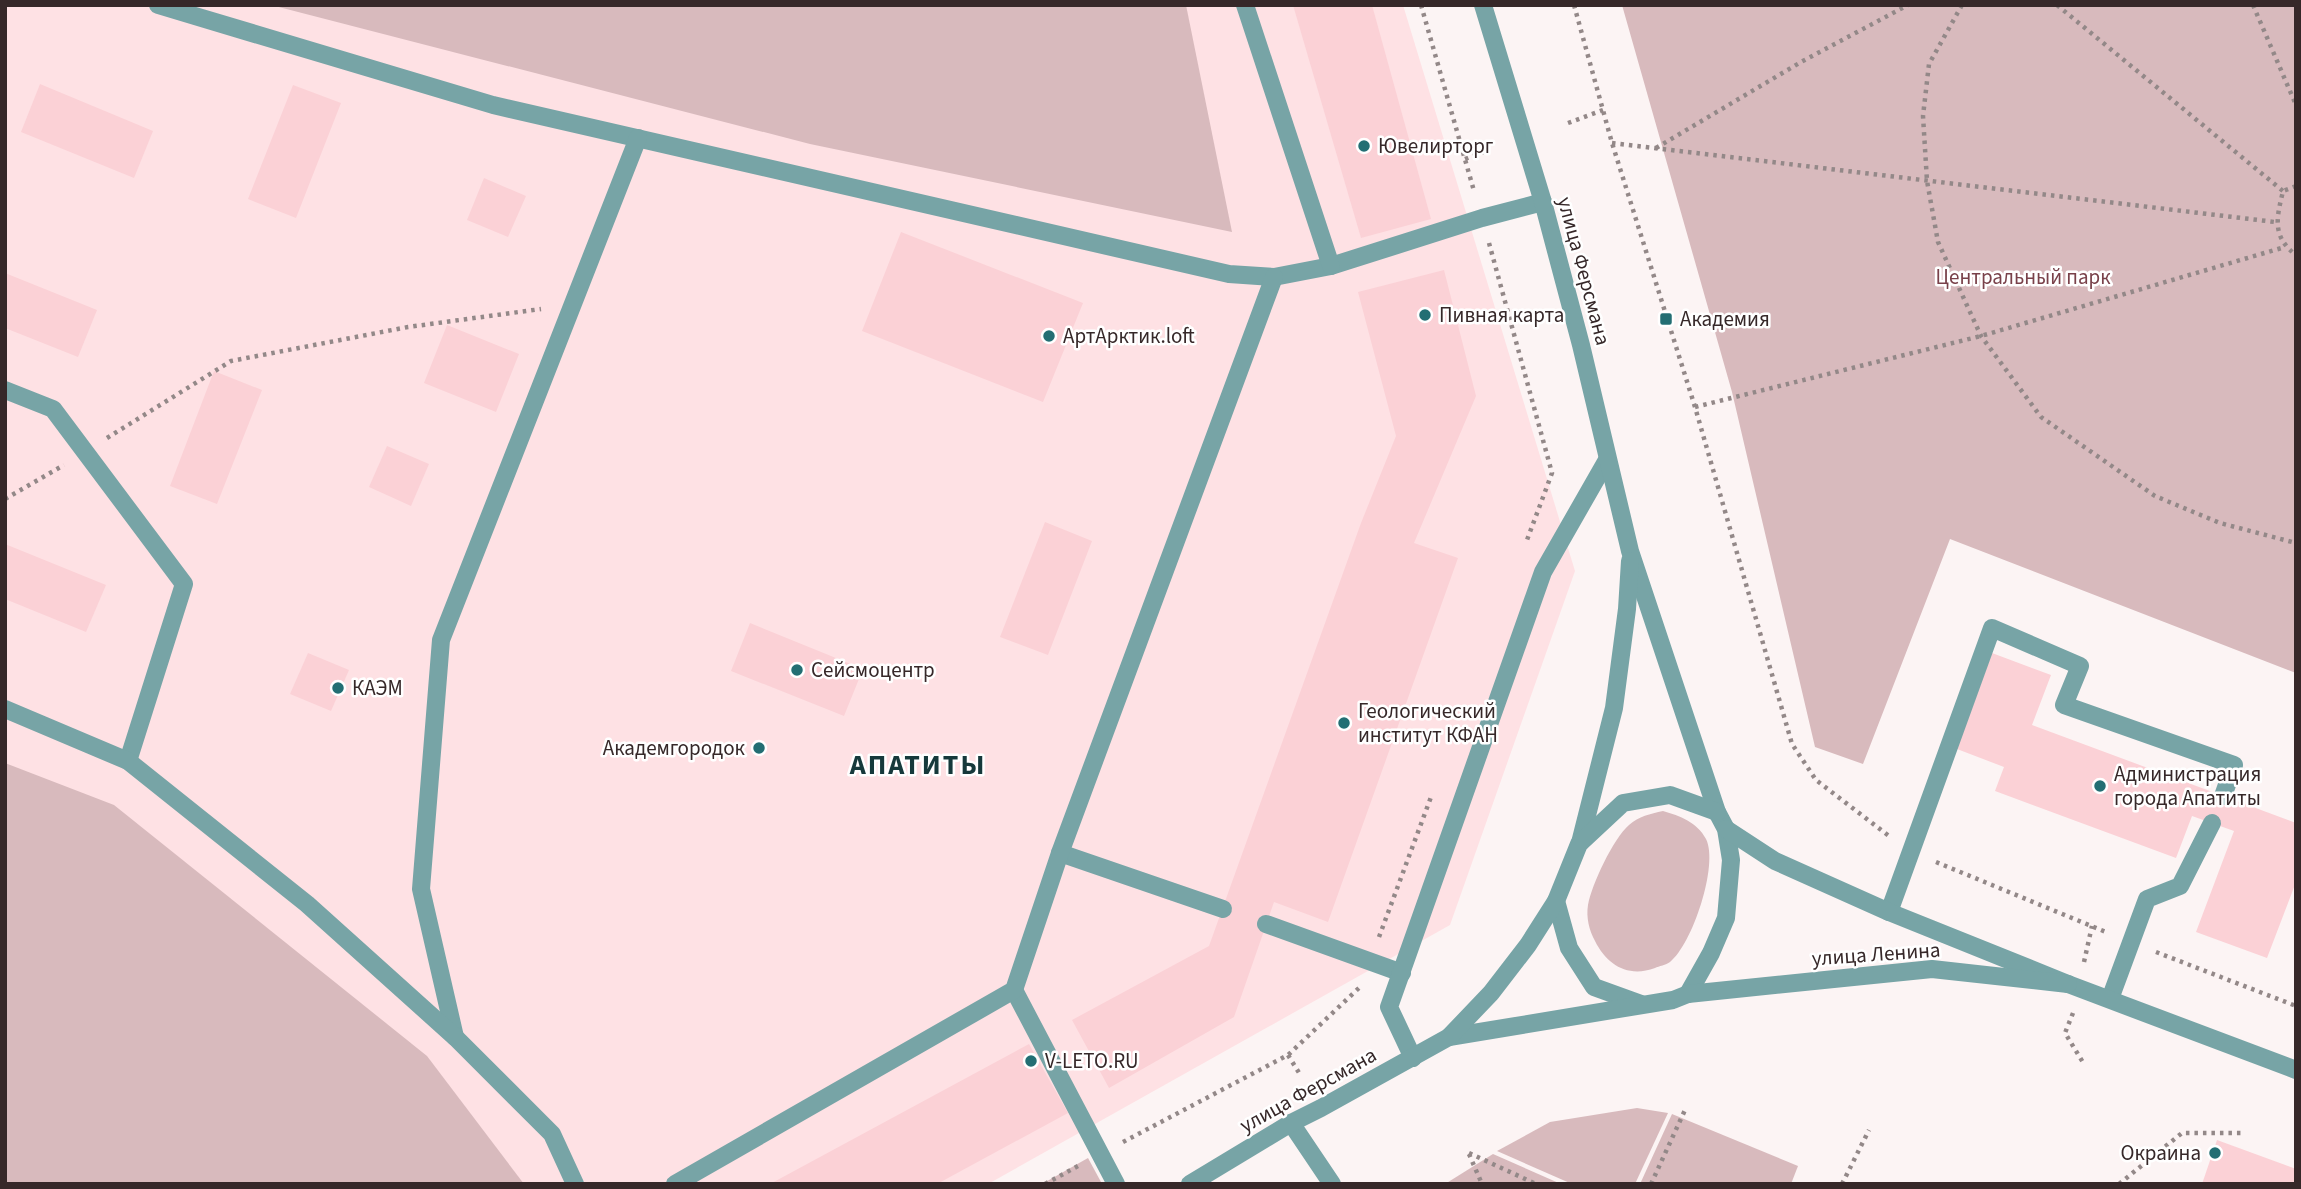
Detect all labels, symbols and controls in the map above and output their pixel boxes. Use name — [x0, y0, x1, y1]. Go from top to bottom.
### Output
place label: Ювелирторг — [1378, 131, 1494, 161]
marker: Ювелирторг — [1356, 138, 1372, 154]
street label: улица Ферсмана — [1550, 193, 1618, 349]
park label: Центральный парк — [1935, 262, 2111, 292]
place label: Пивная карта — [1439, 300, 1564, 330]
place label: Академия — [1680, 304, 1770, 334]
marker: Пивная карта — [1417, 307, 1433, 323]
marker: Академия — [1658, 311, 1674, 327]
place label: АртАрктик.loft — [1063, 321, 1195, 351]
marker: АртАрктик.loft — [1041, 328, 1057, 344]
place label: Сейсмоцентр — [811, 655, 935, 685]
marker: Сейсмоцентр — [789, 662, 805, 678]
place label: КАЭМ — [352, 673, 403, 703]
marker: КАЭМ — [330, 680, 346, 696]
place label: Геологический институт КФАН — [1358, 696, 1498, 750]
marker: Геологический институт КФАН — [1336, 715, 1352, 731]
place label: Академгородок — [603, 733, 746, 763]
marker: Академгородок — [751, 740, 767, 756]
district label: АПАТИТЫ — [849, 745, 986, 785]
place label: Администрация города Апатиты — [2114, 759, 2261, 813]
marker: Администрация города Апатиты — [2092, 778, 2108, 794]
street label: улица Ленина — [1811, 935, 1941, 973]
street label: улица Ферсмана — [1234, 1040, 1382, 1140]
place label: V-LETO.RU — [1045, 1046, 1139, 1076]
marker: V-LETO.RU — [1023, 1053, 1039, 1069]
place label: Окраина — [2120, 1138, 2201, 1168]
marker: Окраина — [2207, 1145, 2223, 1161]

